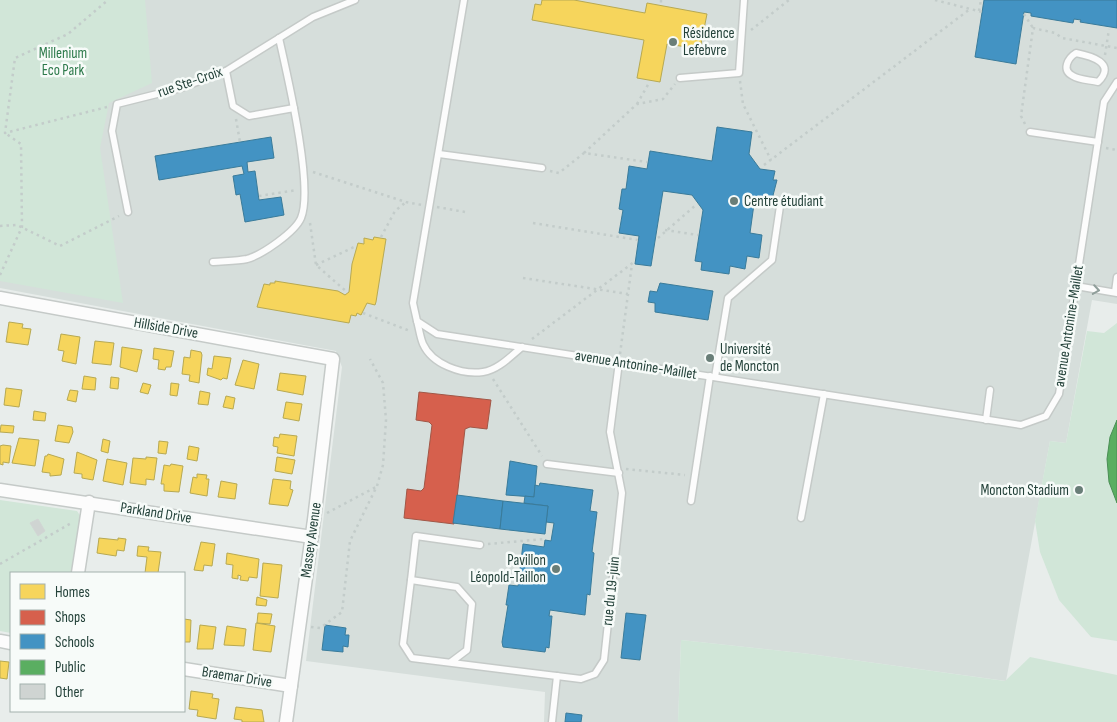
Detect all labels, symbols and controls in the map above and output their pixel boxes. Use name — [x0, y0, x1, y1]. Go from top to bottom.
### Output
place label: Résidence Lefebvre — [683, 24, 735, 60]
marker: Résidence Lefebvre — [667, 36, 679, 48]
park label: Millenium Eco Park — [39, 44, 87, 80]
street label: rue Ste-Croix — [155, 62, 225, 102]
place label: Centre étudiant — [744, 192, 824, 211]
marker: Centre étudiant — [728, 195, 740, 207]
street label: avenue Antonine-Maillet — [1050, 263, 1088, 388]
one-way arrow — [1092, 284, 1101, 294]
street label: Hillside Drive — [132, 313, 200, 343]
place label: Université de Moncton — [720, 340, 779, 376]
street label: avenue Antonine-Maillet — [574, 346, 699, 384]
marker: Université de Moncton — [704, 352, 716, 364]
place label: Moncton Stadium — [980, 481, 1069, 500]
marker: Moncton Stadium — [1073, 484, 1085, 496]
street label: Parkland Drive — [119, 498, 193, 528]
street label: Massey Avenue — [296, 501, 326, 579]
place label: Pavillon Léopold-Taillon — [470, 551, 546, 587]
street label: rue du 19-juin — [598, 555, 624, 627]
marker: Pavillon Léopold-Taillon — [550, 563, 562, 575]
legend — [10, 572, 185, 712]
text: Homes — [55, 583, 90, 602]
text: Shops — [55, 608, 86, 627]
text: Schools — [55, 633, 94, 652]
text: Public — [55, 658, 86, 677]
street label: Braemar Drive — [201, 662, 273, 692]
text: Other — [55, 683, 84, 702]

